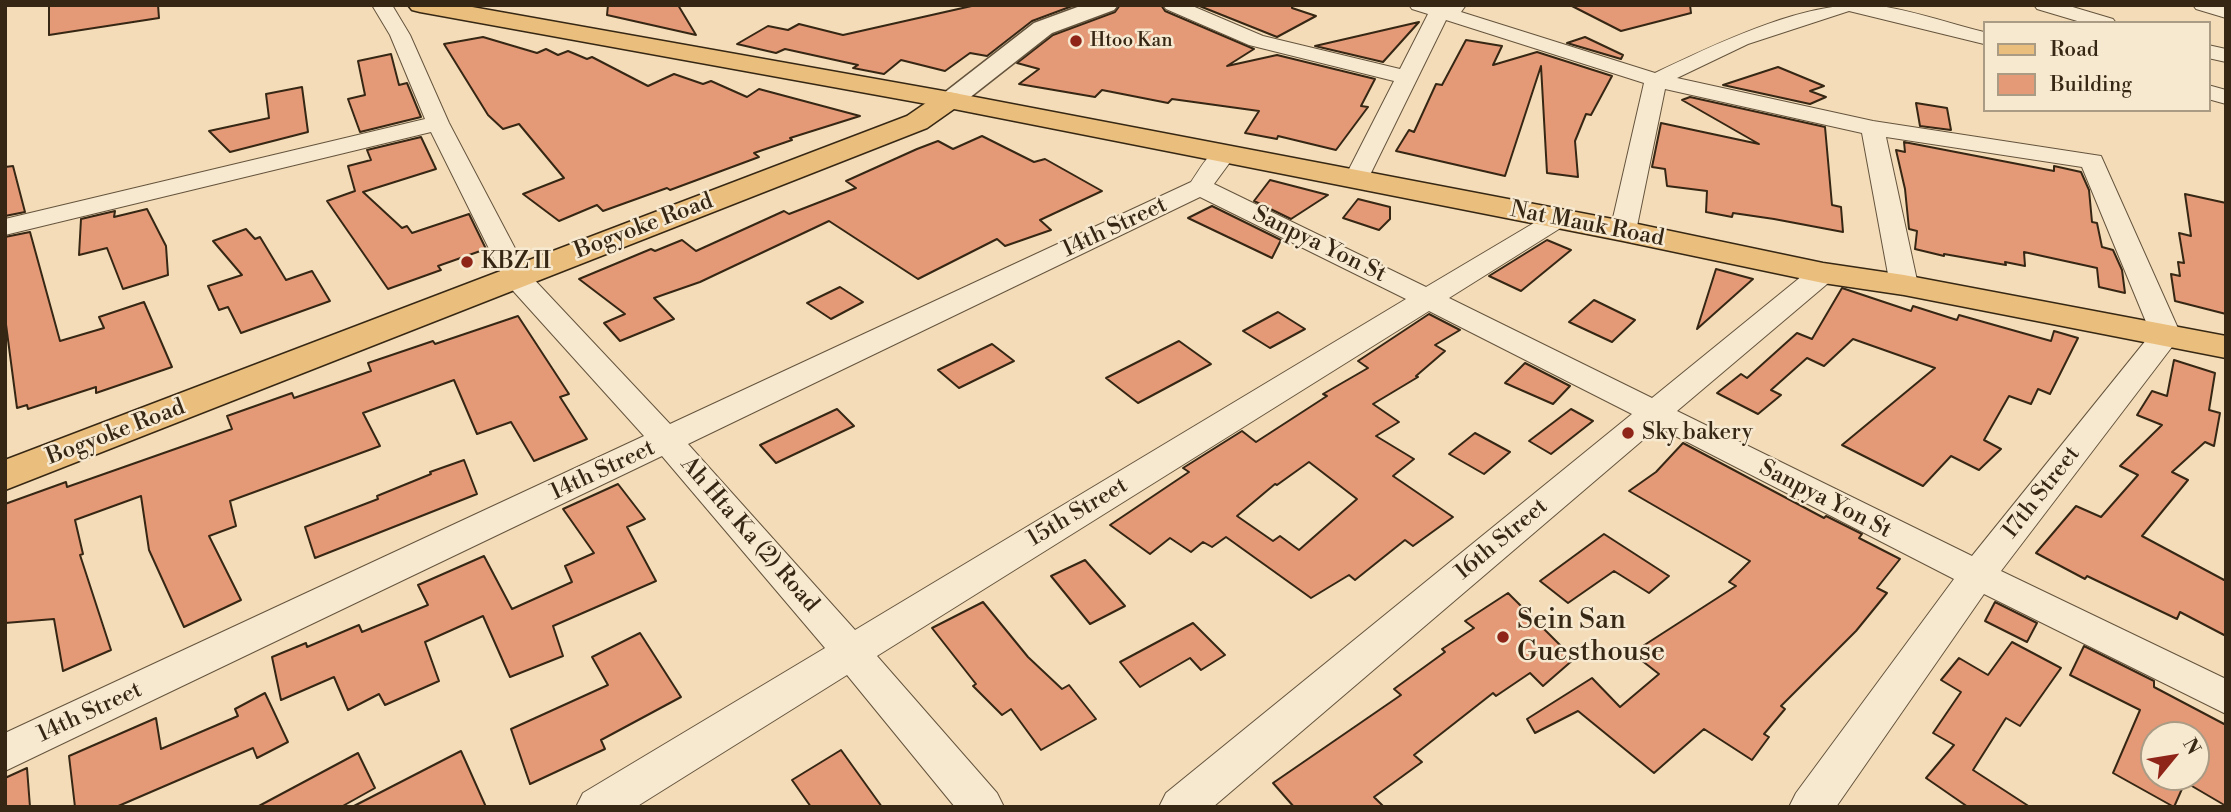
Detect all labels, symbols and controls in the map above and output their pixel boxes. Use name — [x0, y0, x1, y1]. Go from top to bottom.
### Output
legend — [1982, 21, 2210, 112]
place label: Htoo Kan — [1090, 30, 1173, 52]
marker: Htoo Kan — [1068, 33, 1084, 49]
text: Road — [2050, 37, 2099, 63]
text: Building — [2050, 72, 2132, 98]
street label: Bogyoke Road — [571, 188, 717, 266]
street label: 14th Street — [1058, 192, 1172, 264]
street label: Nat Mauk Road — [1508, 197, 1666, 253]
street label: Sanpya Yon St — [1248, 201, 1390, 289]
place label: KBZ II — [481, 248, 551, 276]
marker: KBZ II — [459, 254, 475, 270]
street label: Bogyoke Road — [43, 394, 189, 472]
place label: Sky bakery — [1642, 419, 1753, 447]
marker: Sky bakery — [1620, 425, 1636, 441]
street label: 14th Street — [546, 435, 660, 507]
street label: 17th Street — [1997, 441, 2087, 545]
street label: Ah Hta Ka (2) Road — [674, 452, 824, 618]
street label: Sanpya Yon St — [1754, 455, 1896, 545]
street label: 15th Street — [1023, 472, 1133, 554]
street label: 16th Street — [1450, 493, 1554, 587]
place label: Sein San Guesthouse — [1517, 604, 1665, 670]
marker: Sein San Guesthouse — [1495, 629, 1511, 645]
street label: 14th Street — [33, 677, 147, 749]
north arrow — [2140, 721, 2210, 791]
text: N — [2177, 734, 2206, 759]

